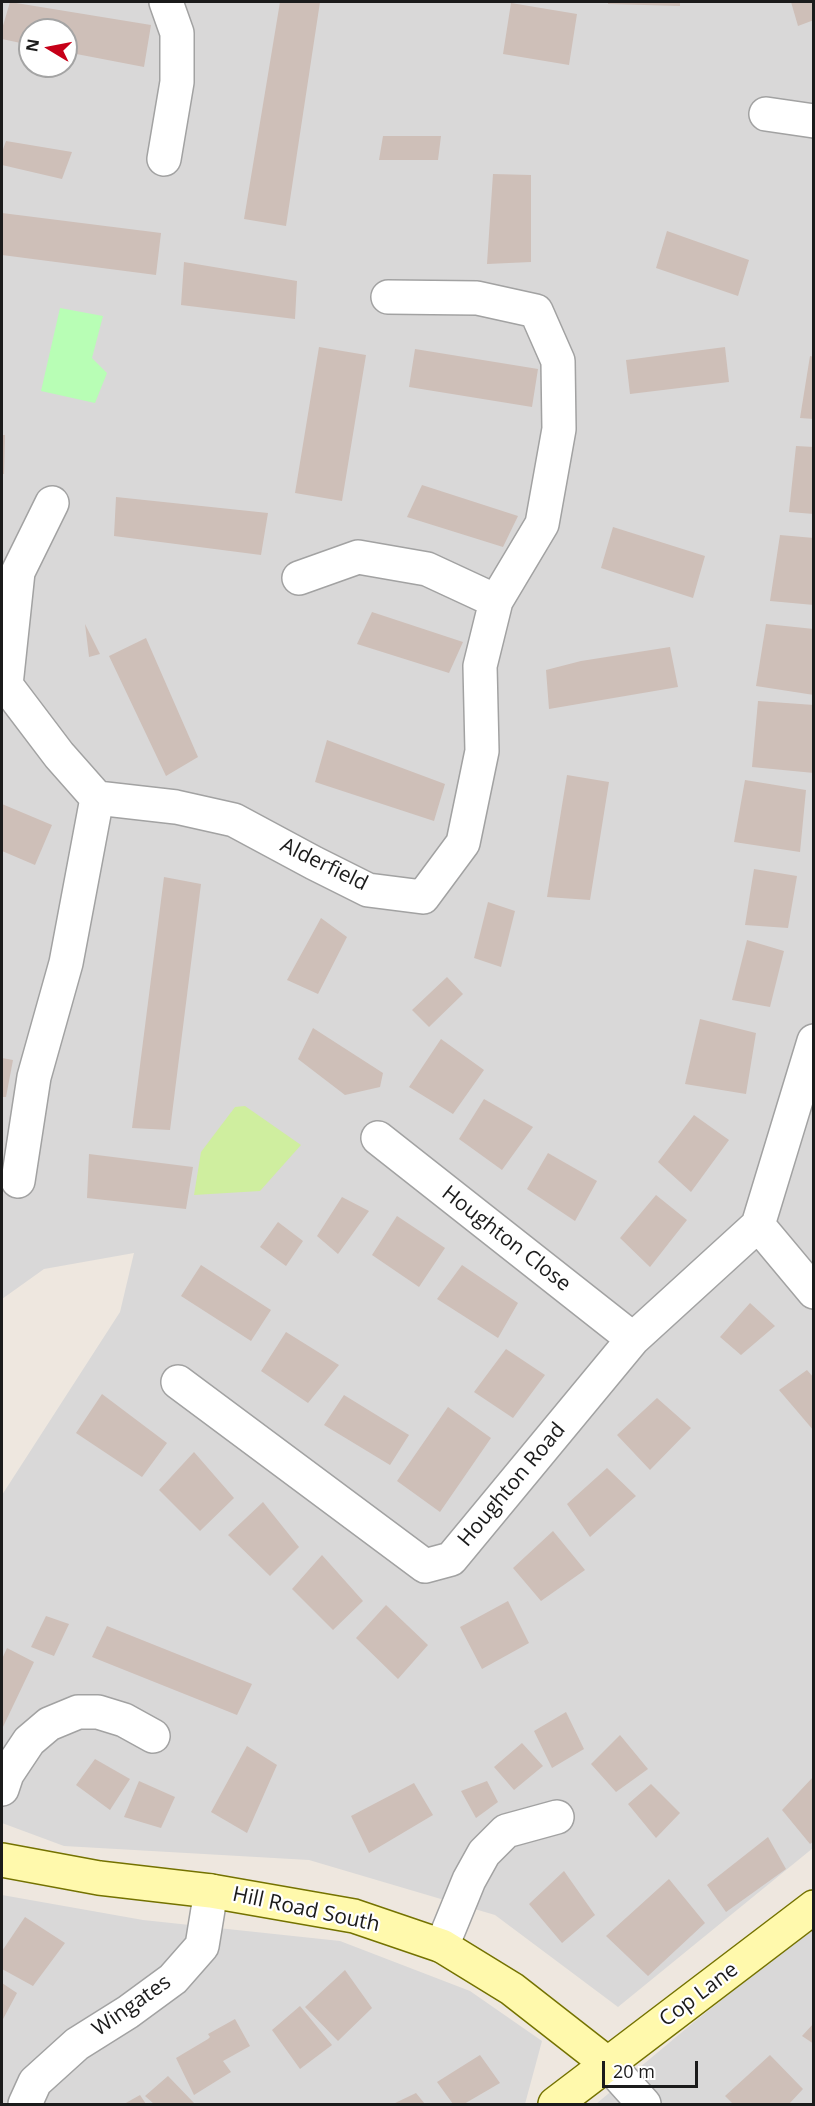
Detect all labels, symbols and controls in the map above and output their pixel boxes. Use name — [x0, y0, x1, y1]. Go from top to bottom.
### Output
north arrow — [18, 18, 78, 78]
text: N — [20, 37, 44, 54]
street label: Alderfield — [276, 833, 372, 897]
street label: Houghton Close — [437, 1181, 575, 1297]
street label: Houghton Road — [453, 1418, 571, 1552]
street label: Hill Road South — [230, 1882, 382, 1938]
street label: Cop Lane — [655, 1957, 743, 2033]
street label: Wingates — [88, 1970, 176, 2042]
scale bar — [605, 2049, 701, 2087]
text: 20 m — [613, 2059, 655, 2083]

